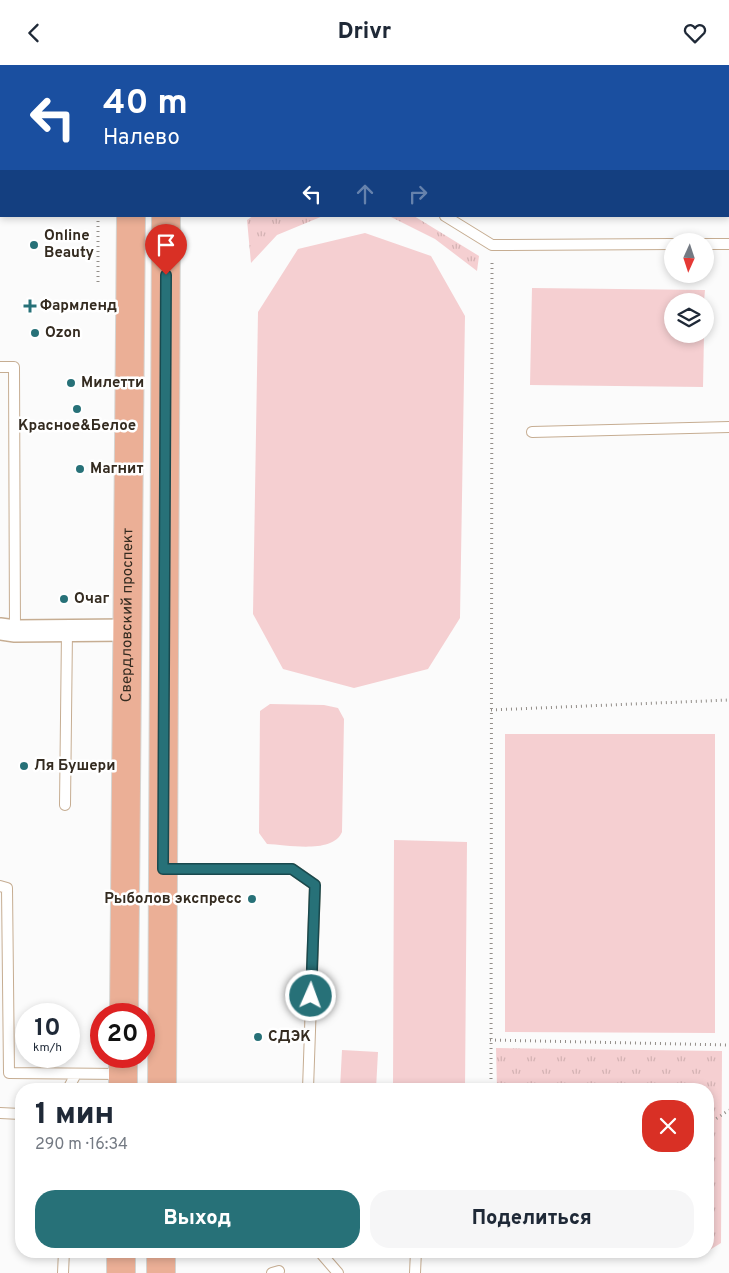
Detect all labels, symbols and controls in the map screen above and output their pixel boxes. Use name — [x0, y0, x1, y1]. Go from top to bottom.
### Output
icon: back — [20, 19, 48, 47]
text: Drivr — [338, 19, 391, 46]
icon: heart — [681, 19, 709, 47]
text: 40 m — [103, 82, 188, 126]
icon: left — [20, 85, 85, 150]
text: Налево — [103, 125, 180, 152]
icon: left — [298, 180, 326, 208]
icon: ahead — [351, 180, 379, 208]
icon: right — [404, 180, 432, 208]
pin — [145, 224, 187, 275]
place label: Online Beauty — [44, 227, 95, 263]
icon: arrive — [152, 231, 180, 259]
north arrow — [664, 233, 714, 283]
map controls — [664, 233, 714, 343]
marker: Online Beauty — [28, 239, 40, 251]
button: layers — [664, 293, 714, 343]
place label: Фармленд — [40, 297, 117, 316]
marker: Фармленд — [24, 300, 36, 312]
place label: Ozon — [45, 324, 81, 343]
marker: Ozon — [29, 327, 41, 339]
place label: Милетти — [81, 374, 144, 393]
marker: Милетти — [65, 377, 77, 389]
marker: Красное&Белое — [71, 403, 83, 415]
place label: Красное&Белое — [18, 417, 136, 436]
place label: Магнит — [90, 460, 143, 479]
marker: Магнит — [74, 463, 86, 475]
street label: Свердловский проспект — [117, 528, 138, 702]
place label: Очаг — [74, 590, 109, 609]
marker: Очаг — [58, 593, 70, 605]
place label: Ля Бушери — [34, 757, 116, 776]
marker: Ля Бушери — [18, 760, 30, 772]
place label: Рыболов экспресс — [104, 890, 242, 909]
marker: Рыболов экспресс — [246, 893, 258, 905]
position arrow — [284, 969, 336, 1021]
speed limit sign: 20 — [90, 1003, 155, 1068]
text: 10 — [34, 1013, 61, 1045]
place label: СДЭК — [268, 1028, 311, 1047]
marker: СДЭК — [252, 1031, 264, 1043]
text: km/h — [33, 1040, 62, 1056]
text: 1 мин — [35, 1097, 114, 1134]
button: close — [642, 1100, 694, 1152]
text: 290 m · 16:34 — [35, 1135, 128, 1155]
button: Выход — [35, 1190, 360, 1248]
button: Поделиться — [370, 1190, 694, 1248]

